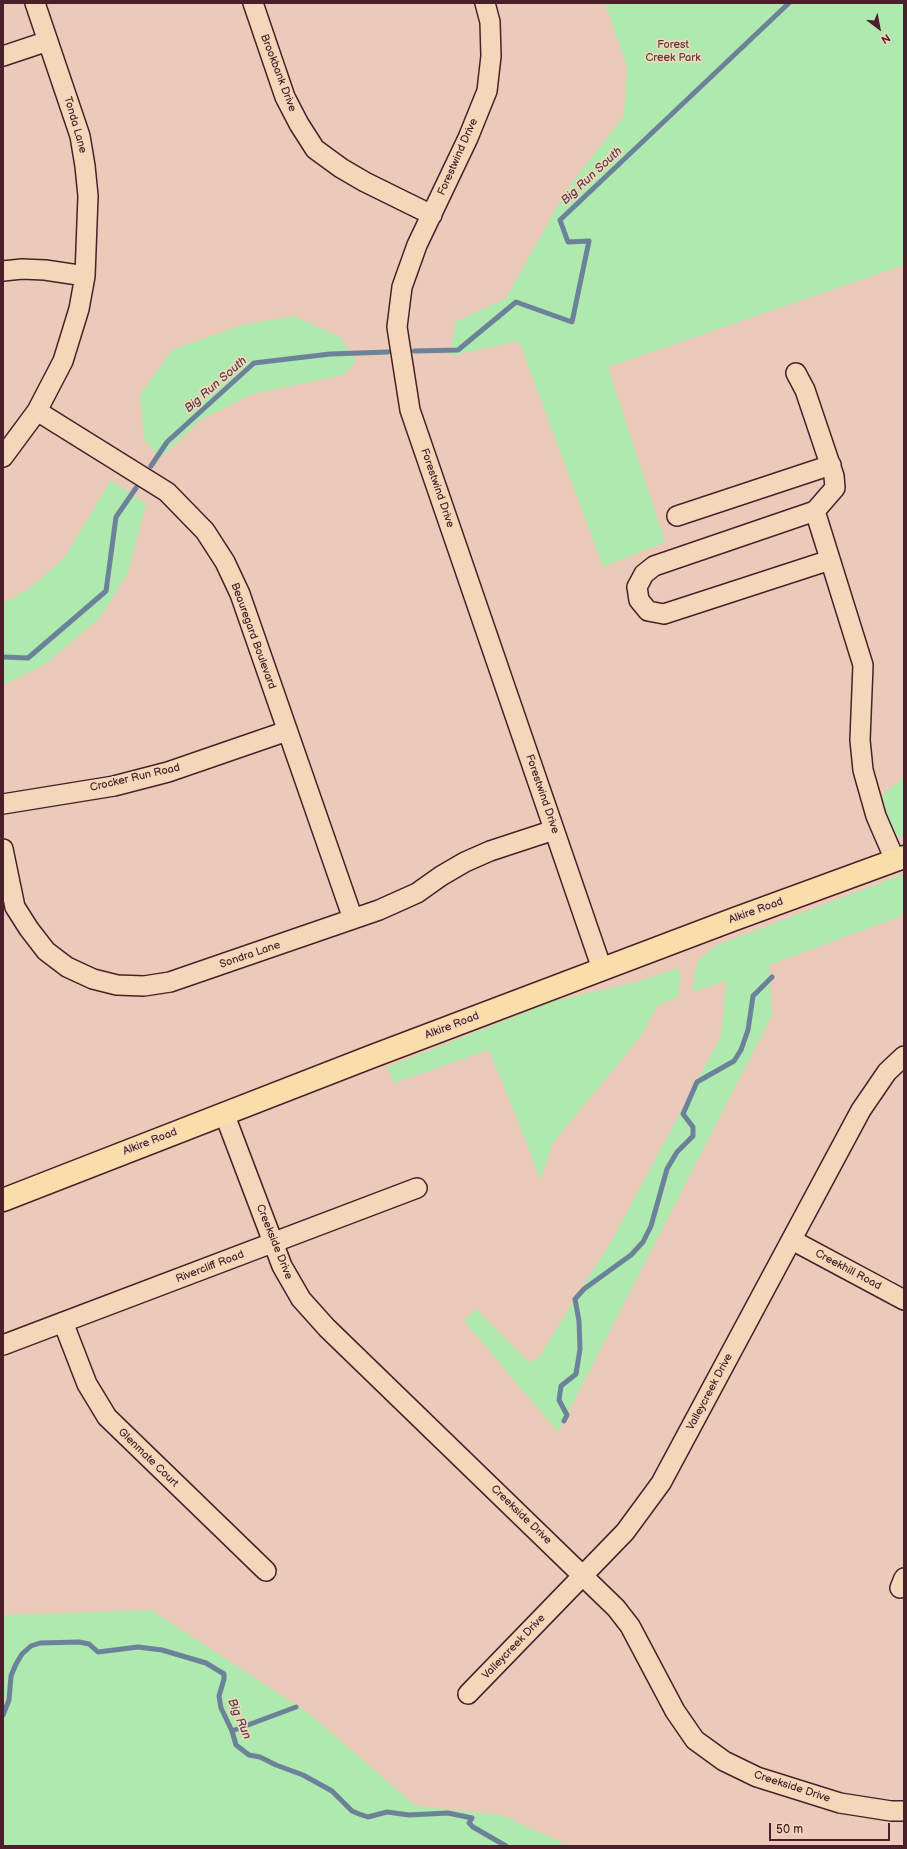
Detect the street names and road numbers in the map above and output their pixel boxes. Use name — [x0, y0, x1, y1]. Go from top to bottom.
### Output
street label: Brookbank Drive — [257, 32, 299, 114]
street label: Tonda Lane — [61, 95, 89, 155]
street label: Forestwind Drive — [435, 116, 481, 198]
street label: Forestwind Drive — [417, 447, 457, 529]
street label: Beauregard Boulevard — [228, 581, 278, 691]
street label: Forestwind Drive — [522, 753, 562, 835]
street label: Crocker Run Road — [89, 761, 181, 795]
street label: Alkire Road — [727, 895, 785, 927]
street label: Sondra Lane — [218, 938, 282, 972]
street label: Alkire Road — [423, 1010, 481, 1042]
street label: Alkire Road — [121, 1126, 179, 1158]
street label: Creekside Drive — [253, 1203, 295, 1281]
street label: Creekhill Road — [813, 1247, 883, 1293]
street label: Rivercliff Road — [174, 1248, 246, 1286]
street label: Valleycreek Drive — [684, 1351, 736, 1433]
street label: Glenmate Court — [115, 1426, 181, 1490]
street label: Creekside Drive — [488, 1483, 554, 1547]
street label: Valleycreek Drive — [480, 1612, 548, 1682]
street label: Creekside Drive — [752, 1768, 832, 1806]

